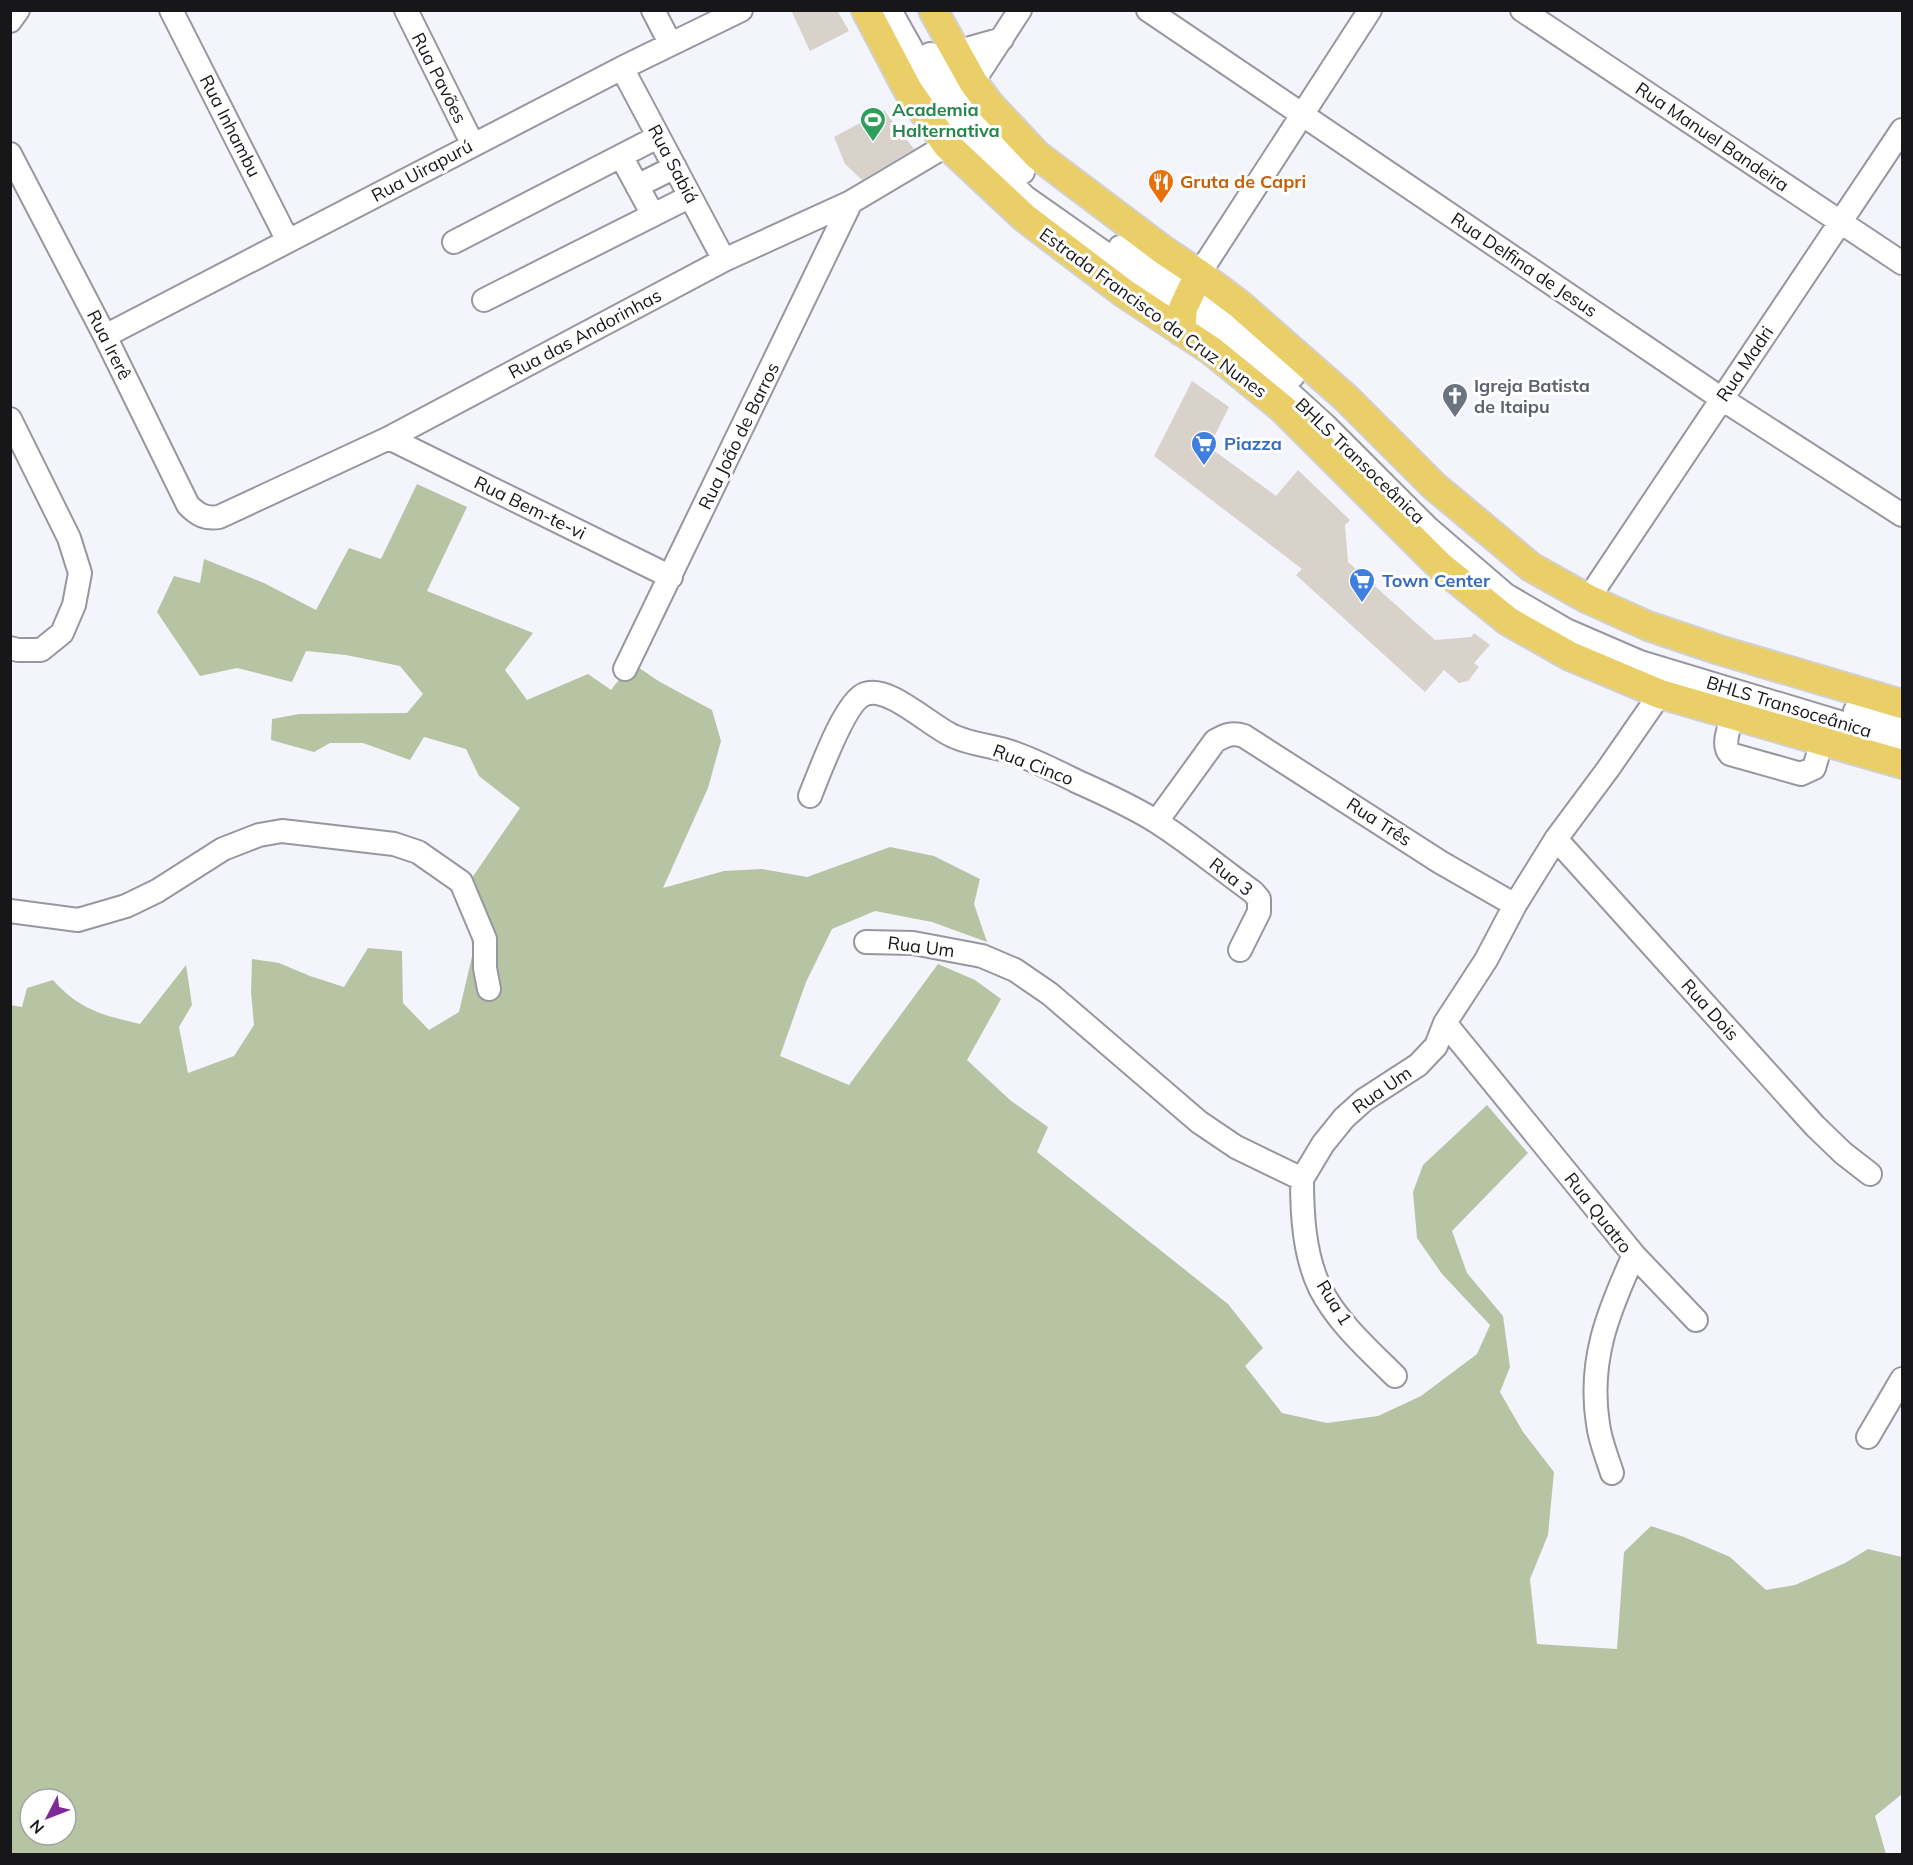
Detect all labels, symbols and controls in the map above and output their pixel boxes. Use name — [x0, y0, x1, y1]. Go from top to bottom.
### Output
street label: Rua Pavões — [407, 29, 472, 127]
street label: Rua Inhambu — [195, 71, 266, 181]
street label: Rua Manuel Bandeira — [1631, 77, 1793, 196]
place label: Academia Halternativa — [892, 98, 1000, 142]
sports icon: Academia Halternativa — [858, 105, 888, 143]
street label: Rua Sabiá — [643, 120, 704, 207]
street label: Rua Uirapurú — [367, 134, 476, 207]
restaurant icon: Gruta de Capri — [1146, 167, 1176, 205]
place label: Gruta de Capri — [1180, 170, 1306, 193]
street label: Rua Delfina de Jesus — [1447, 207, 1602, 322]
street label: Estrada Francisco da Cruz Nunes — [1035, 222, 1271, 403]
street label: Rua das Andorinhas — [504, 283, 665, 384]
street label: Rua Irerê — [82, 306, 137, 384]
street label: Rua Madri — [1711, 322, 1778, 406]
street label: Rua João de Barros — [693, 358, 784, 513]
place label: Igreja Batista de Itaipu — [1474, 374, 1590, 418]
church icon: Igreja Batista de Itaipu — [1440, 381, 1470, 419]
street label: BHLS Transoceânica — [1291, 393, 1430, 529]
supermarket icon: Piazza — [1189, 429, 1219, 467]
place label: Piazza — [1224, 432, 1282, 455]
street label: Rua Bem-te-vi — [471, 471, 590, 544]
supermarket icon: Town Center — [1347, 566, 1377, 604]
place label: Town Center — [1382, 569, 1491, 592]
street label: BHLS Transoceânica — [1704, 670, 1875, 743]
street label: Rua Cinco — [990, 739, 1077, 790]
street label: Rua Três — [1342, 792, 1416, 851]
street label: Rua 3 — [1205, 852, 1258, 901]
street label: Rua Um — [886, 931, 956, 962]
street label: Rua Dois — [1677, 974, 1744, 1045]
street label: Rua Um — [1348, 1061, 1416, 1118]
street label: Rua Quatro — [1560, 1168, 1637, 1258]
street label: Rua 1 — [1312, 1276, 1357, 1330]
north arrow — [18, 1787, 78, 1847]
text: N — [25, 1816, 48, 1838]

